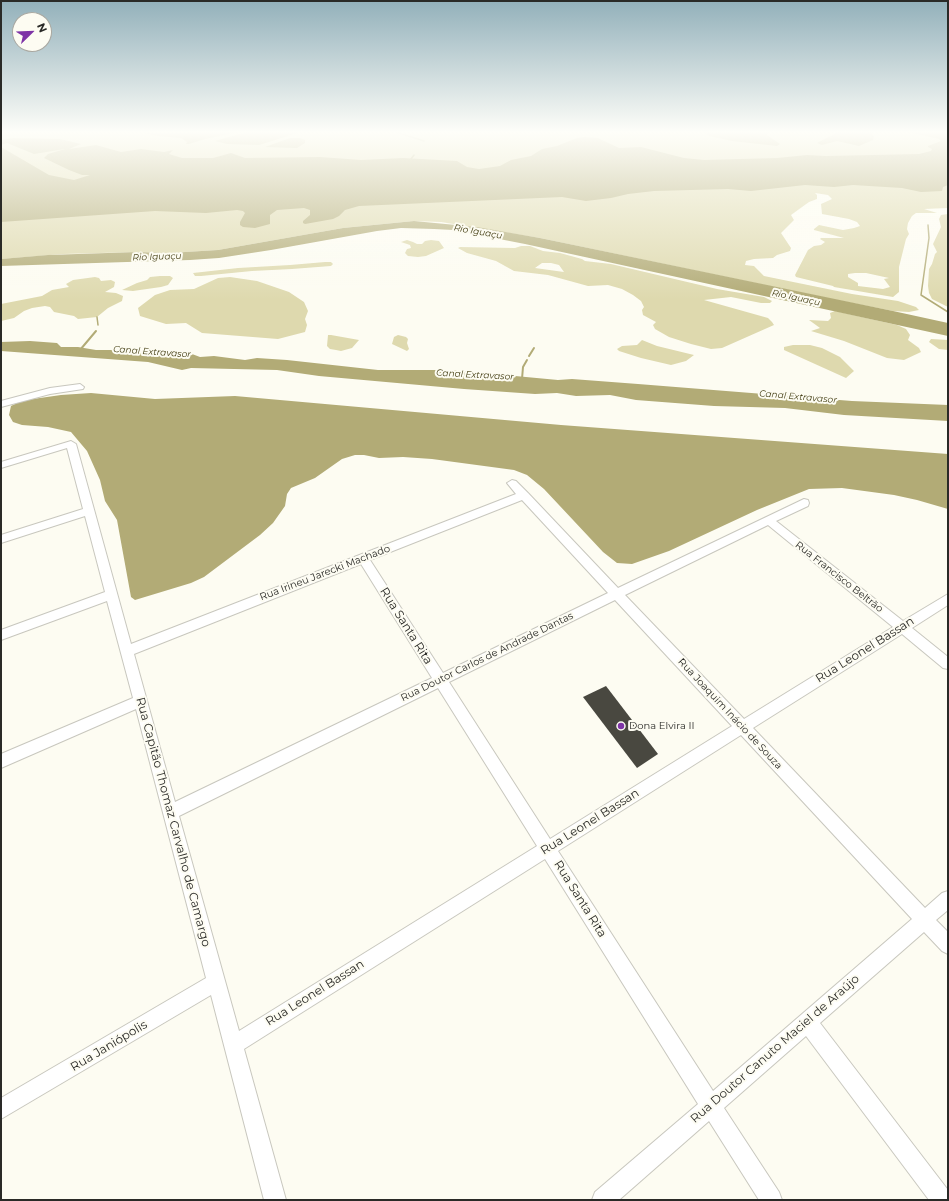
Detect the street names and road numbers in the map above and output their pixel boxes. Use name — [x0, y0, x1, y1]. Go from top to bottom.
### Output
street label: Rua Francisco Beltrão — [793, 539, 885, 615]
street label: Rua Irineu Jarecki Machado — [258, 543, 392, 603]
street label: Rua Santa Rita — [377, 585, 435, 667]
street label: Rua Doutor Carlos de Andrade Dantas — [399, 610, 575, 704]
street label: Rua Leonel Bassan — [813, 614, 917, 686]
street label: Rua Joaquim Inácio de Souza — [675, 656, 785, 772]
street label: Rua Capitão Thomaz Carvalho de Camargo — [133, 696, 213, 948]
street label: Rua Leonel Bassan — [538, 786, 642, 858]
street label: Rua Santa Rita — [551, 858, 609, 940]
street label: Rua Leonel Bassan — [263, 957, 367, 1029]
street label: Rua Doutor Canuto Maciel de Araújo — [688, 972, 862, 1126]
street label: Rua Janiópolis — [68, 1017, 150, 1075]

